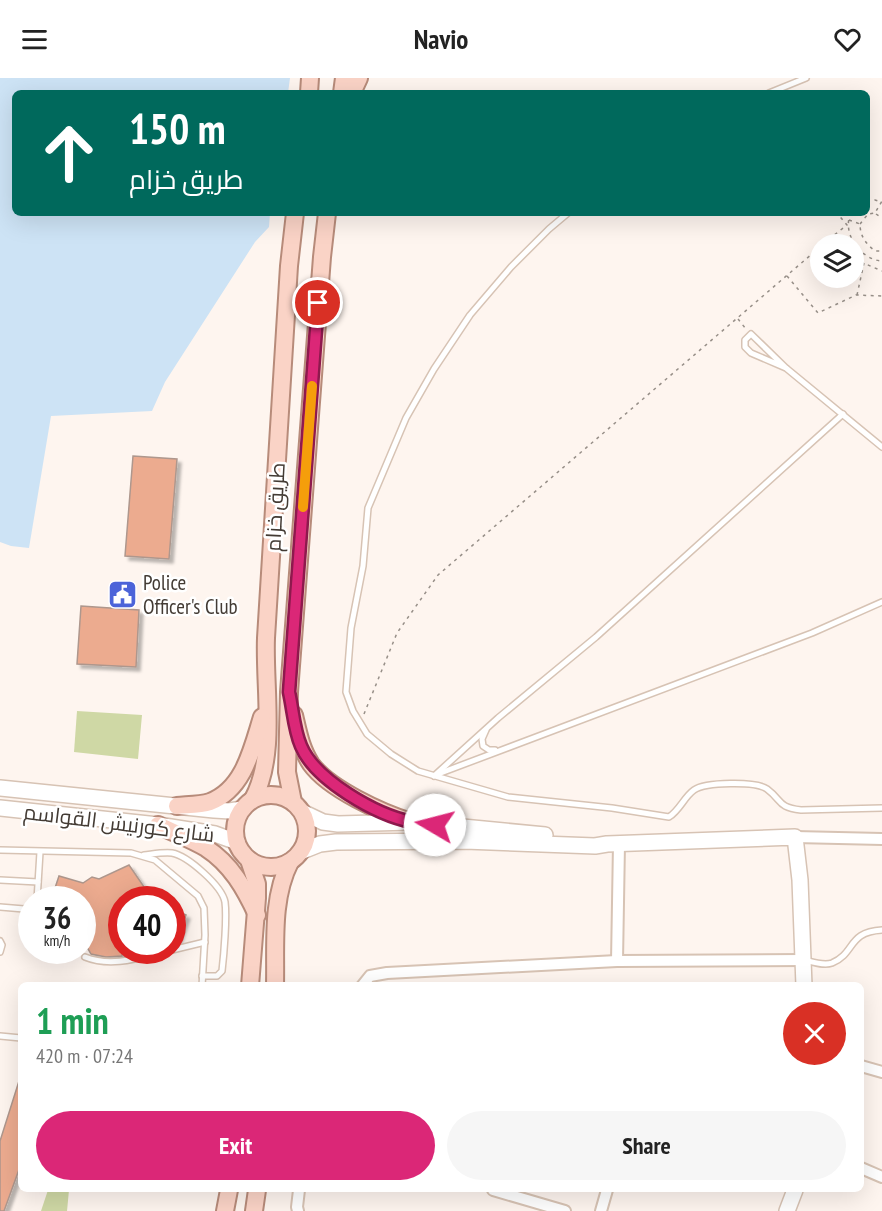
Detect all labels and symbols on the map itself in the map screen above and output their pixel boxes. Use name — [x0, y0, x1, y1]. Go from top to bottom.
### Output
pin — [292, 277, 343, 328]
street label: طريق خزام — [259, 462, 292, 552]
place label: Police Officer's Club — [143, 569, 238, 620]
public building icon: Police Officer's Club — [106, 578, 138, 610]
position arrow — [403, 793, 467, 857]
street label: شارع كورنيش القواسم — [22, 798, 216, 849]
speed limit sign: 40 — [108, 886, 186, 964]

